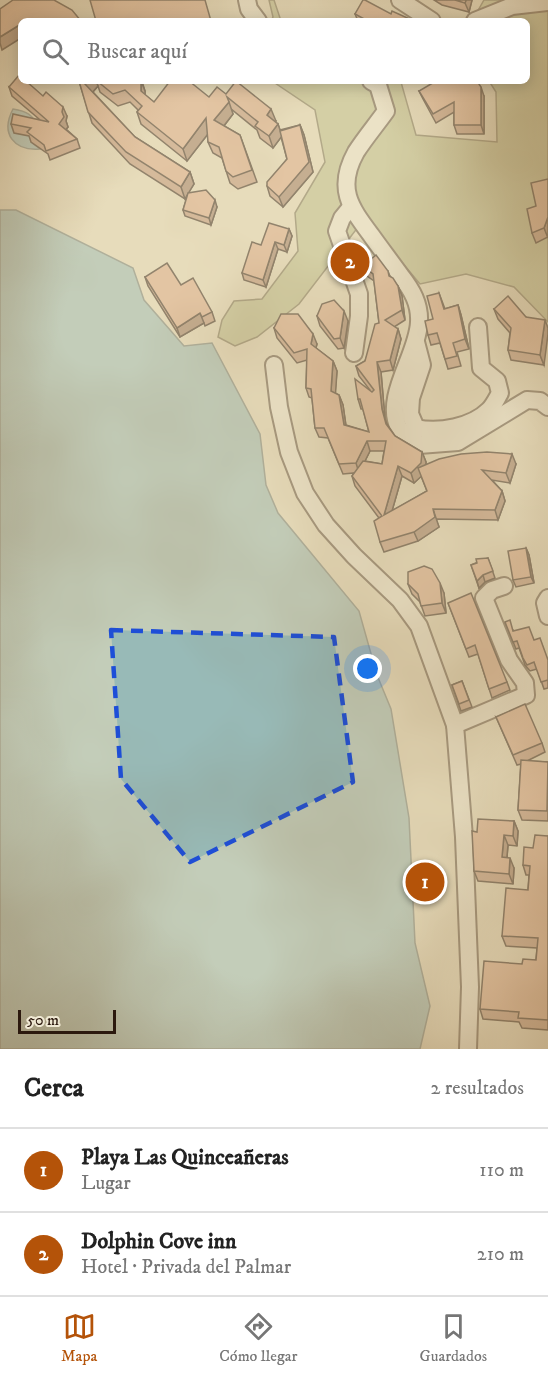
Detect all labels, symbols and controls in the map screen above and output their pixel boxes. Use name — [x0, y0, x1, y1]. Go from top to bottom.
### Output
search box — [18, 18, 530, 84]
icon: search — [39, 35, 72, 68]
text: Buscar aquí — [87, 38, 187, 65]
pin: 2 — [330, 240, 370, 284]
your location — [353, 654, 382, 683]
pin: 1 — [406, 860, 444, 904]
scale bar — [18, 1007, 116, 1034]
text: 50 m — [27, 1010, 59, 1030]
text: Cerca — [24, 1072, 84, 1105]
text: 2 resultados — [431, 1076, 524, 1101]
text: Playa Las Quinceañeras — [81, 1144, 289, 1171]
text: 1 — [40, 1158, 47, 1183]
text: 110 m — [479, 1158, 524, 1183]
text: Lugar — [81, 1171, 131, 1196]
text: Dolphin Cove inn — [81, 1228, 236, 1255]
text: 2 — [39, 1242, 48, 1267]
text: 210 m — [477, 1242, 524, 1267]
text: Hotel · Privada del Palmar — [81, 1255, 291, 1280]
tab: Mapa — [61, 1310, 97, 1366]
tab: Cómo llegar — [219, 1310, 298, 1366]
tab: Guardados — [420, 1310, 487, 1366]

